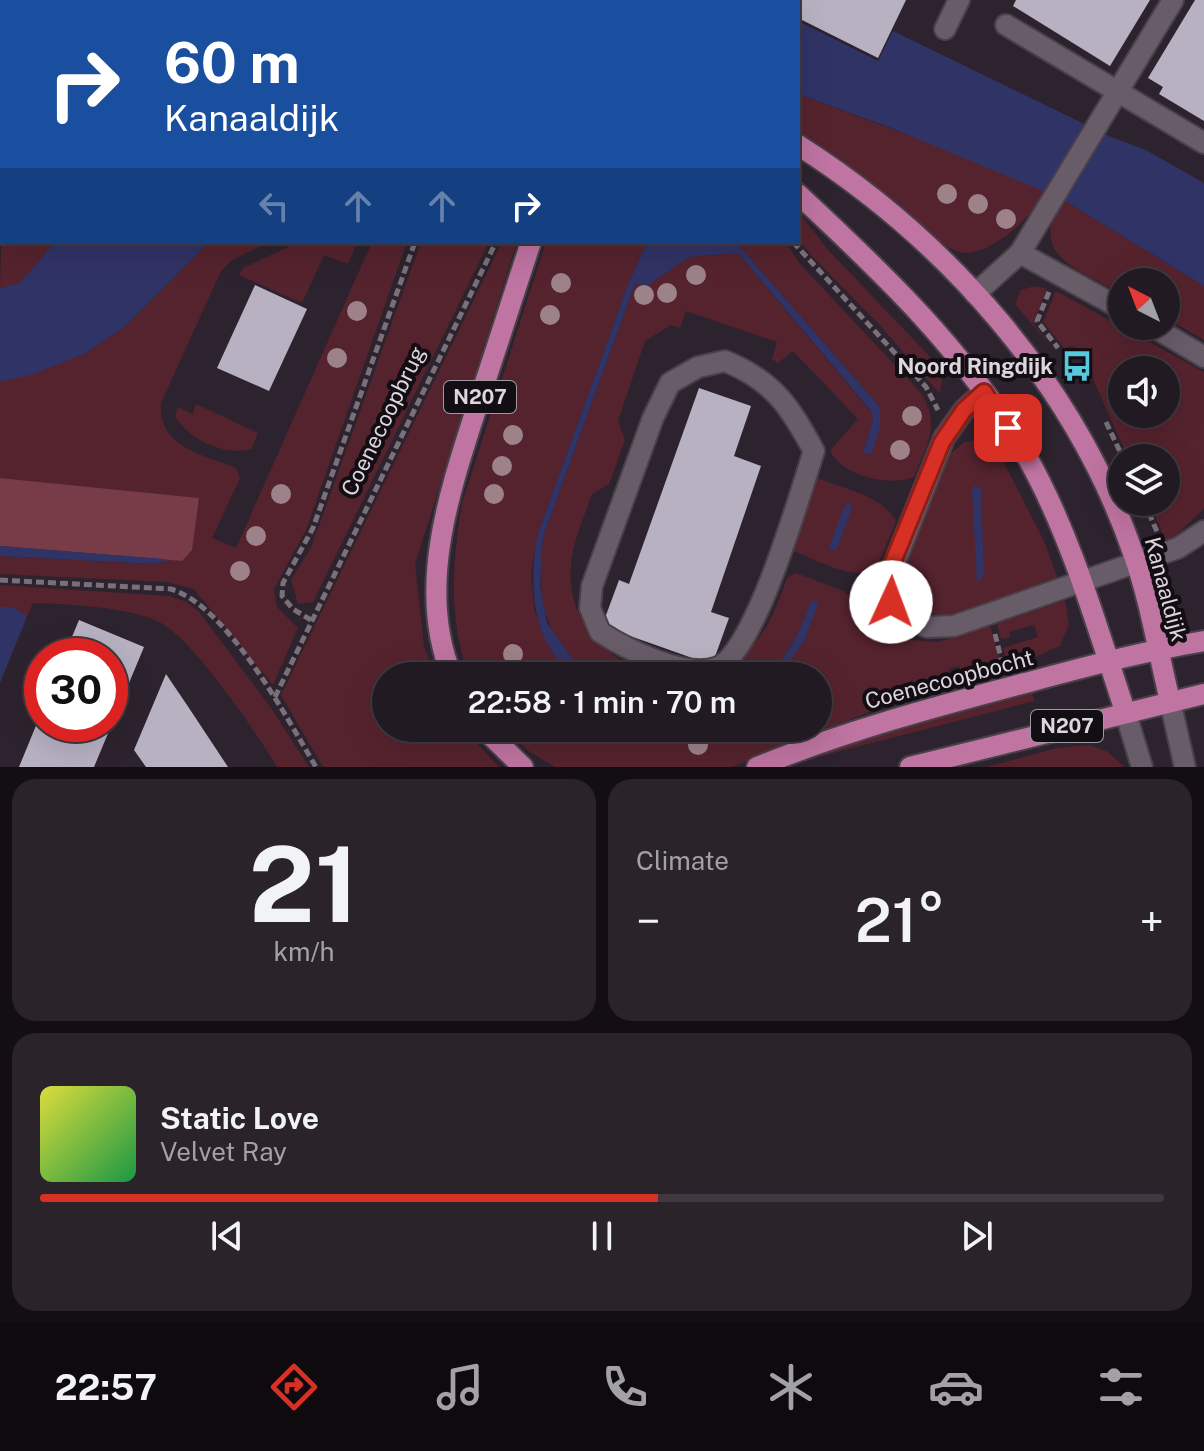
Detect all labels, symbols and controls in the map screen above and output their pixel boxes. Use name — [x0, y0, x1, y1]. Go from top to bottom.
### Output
text: 60 m — [164, 30, 300, 96]
icon: right — [32, 32, 136, 136]
text: Kanaaldijk — [164, 97, 339, 139]
icon: left — [252, 184, 296, 228]
icon: ahead — [336, 184, 380, 228]
icon: ahead — [420, 184, 464, 228]
icon: right — [504, 184, 548, 228]
north arrow — [1108, 268, 1180, 340]
map controls — [1108, 268, 1180, 516]
street label: Coenecoopbrug — [336, 342, 430, 500]
bus stop icon: Noord Ringdijk — [1060, 349, 1094, 383]
place label: Noord Ringdijk — [897, 353, 1053, 379]
button: sound — [1108, 356, 1180, 428]
road number: N207 — [444, 381, 516, 413]
pin — [974, 394, 1042, 462]
icon: arrive — [986, 406, 1030, 450]
button: layers — [1108, 444, 1180, 516]
street label: Kanaaldijk — [1140, 534, 1192, 644]
position arrow — [849, 560, 933, 644]
speed limit sign: 30 — [24, 638, 128, 742]
street label: Coenecoopbocht — [862, 644, 1036, 714]
text: 22:58 · 1 min · 70 m — [468, 684, 736, 720]
road number: N207 — [1031, 710, 1103, 742]
text: 21 — [249, 823, 359, 945]
text: Climate — [636, 845, 729, 876]
text: 21° — [855, 885, 945, 956]
text: − — [636, 895, 660, 947]
text: + — [1140, 895, 1164, 947]
text: km/h — [273, 936, 335, 967]
text: Static Love — [160, 1100, 319, 1136]
text: Velvet Ray — [160, 1136, 287, 1167]
icon: previous — [205, 1214, 249, 1258]
icon: pause — [580, 1214, 624, 1258]
icon: next — [955, 1214, 999, 1258]
icon: directions — [266, 1359, 322, 1415]
icon: music — [432, 1359, 488, 1415]
icon: phone — [597, 1359, 653, 1415]
icon: climate — [763, 1359, 819, 1415]
icon: car — [928, 1359, 984, 1415]
icon: filters — [1093, 1359, 1149, 1415]
text: 22:57 — [55, 1366, 157, 1408]

